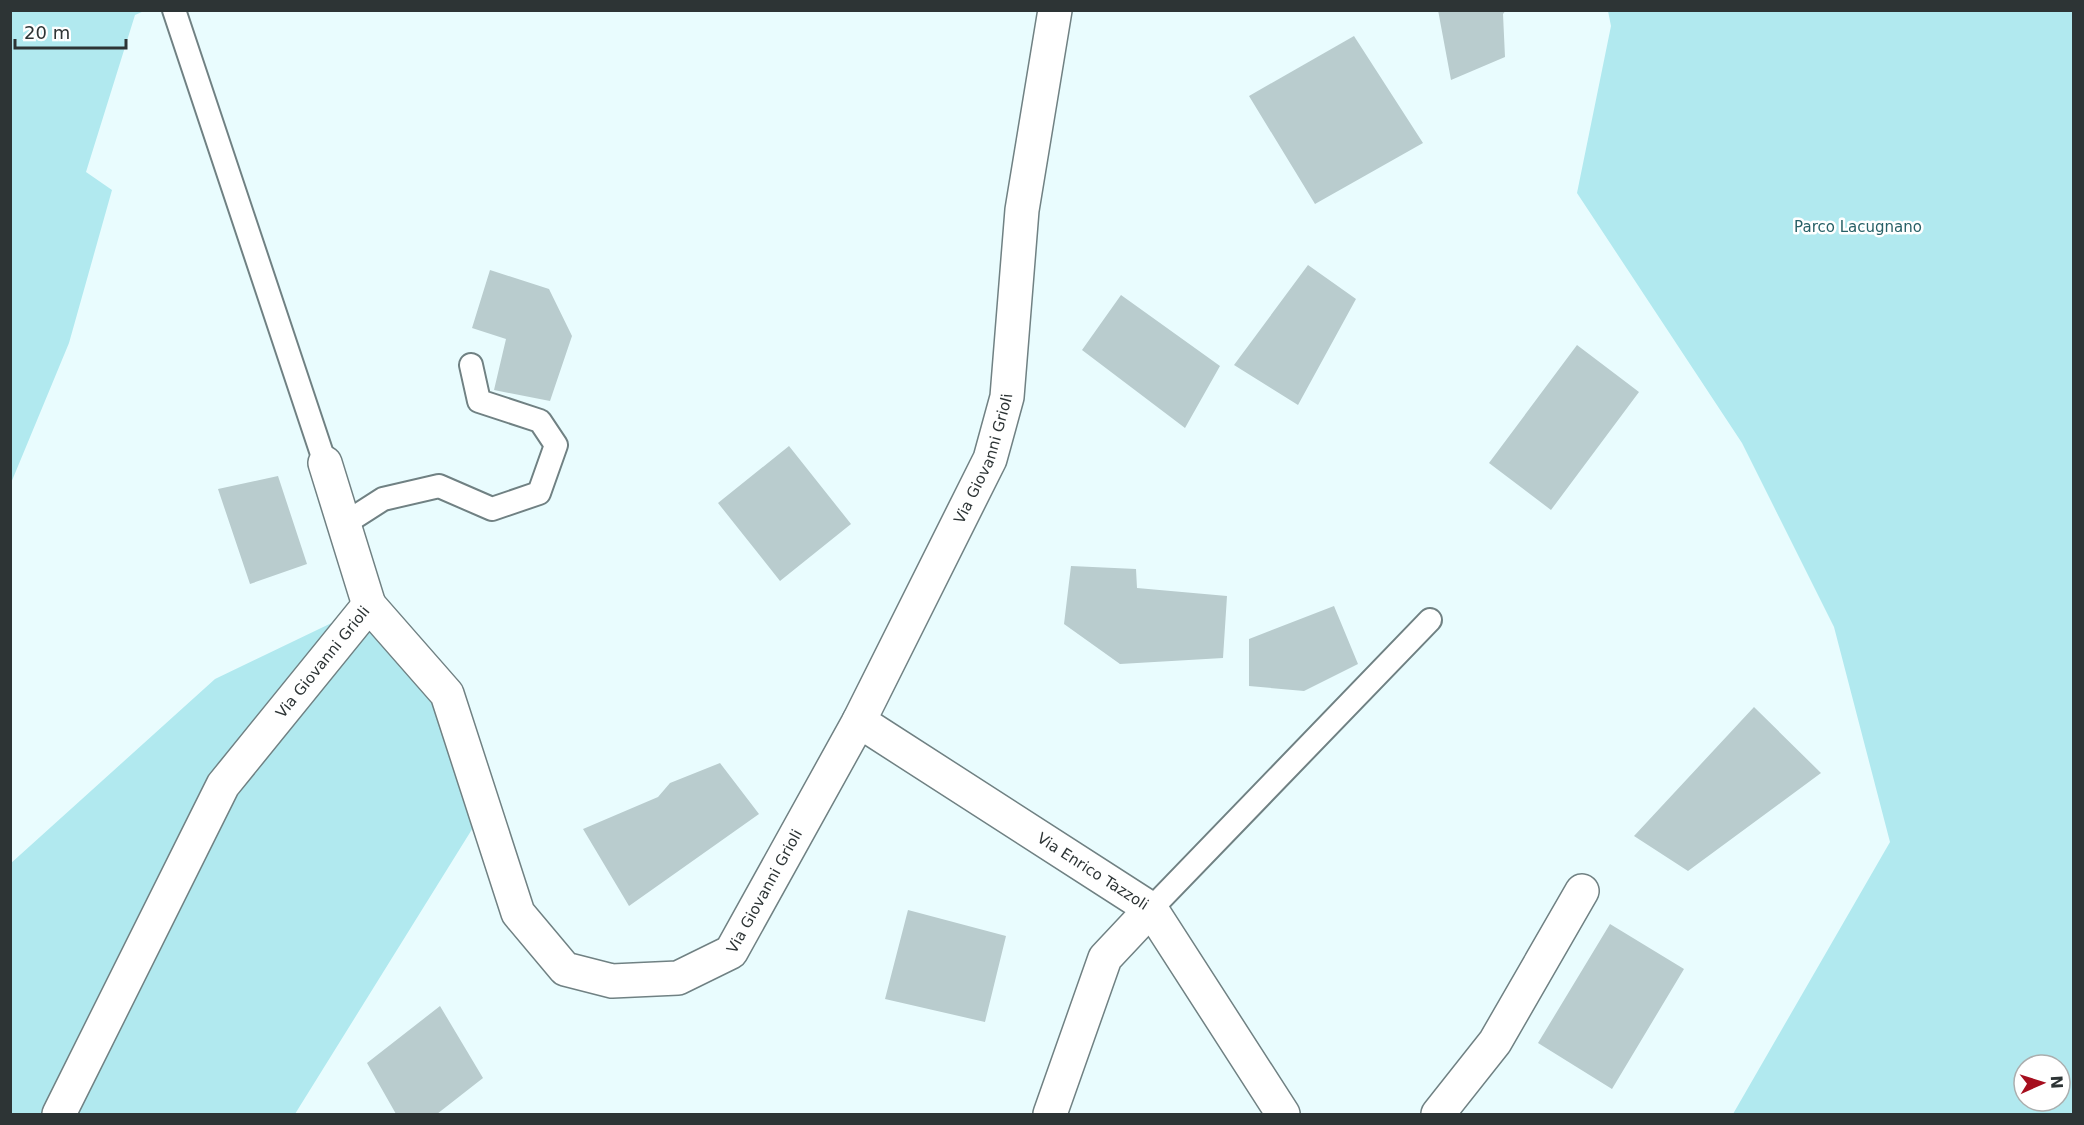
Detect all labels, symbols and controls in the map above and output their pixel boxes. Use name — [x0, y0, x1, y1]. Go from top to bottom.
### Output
scale bar — [15, 12, 126, 50]
text: 20 m — [24, 22, 70, 43]
park label: Parco Lacugnano — [1794, 218, 1922, 236]
street label: Via Giovanni Grioli — [950, 393, 1016, 527]
street label: Via Giovanni Grioli — [272, 602, 373, 722]
street label: Via Giovanni Grioli — [723, 826, 806, 956]
street label: Via Enrico Tazzoli — [1034, 829, 1152, 914]
north arrow — [2012, 1053, 2072, 1113]
text: N — [2047, 1075, 2066, 1089]

